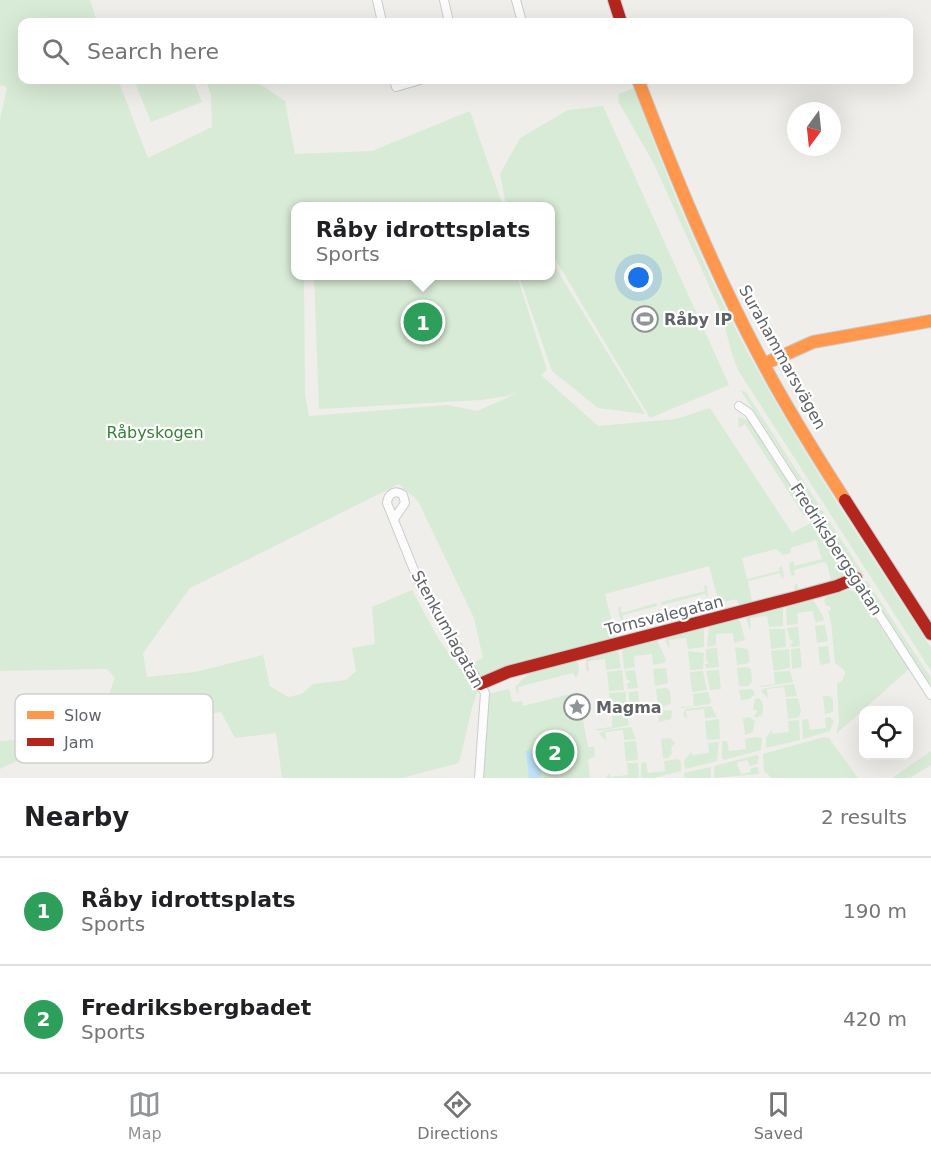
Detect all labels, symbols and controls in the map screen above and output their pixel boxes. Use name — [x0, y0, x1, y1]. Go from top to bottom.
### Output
search box — [18, 18, 913, 84]
icon: search — [39, 35, 72, 68]
text: Search here — [87, 39, 219, 64]
north arrow — [787, 102, 841, 156]
popup — [291, 202, 555, 280]
text: Råby idrottsplats — [316, 217, 530, 242]
text: Sports — [316, 242, 380, 266]
your location — [624, 263, 653, 292]
street label: Surahammarsvägen — [735, 282, 830, 433]
pin: 1 — [404, 300, 442, 344]
sports icon: Råby IP — [630, 304, 660, 334]
place label: Råby IP — [664, 310, 733, 329]
park label: Råbyskogen — [106, 423, 204, 442]
street label: Fredriksbergsgatan — [787, 480, 886, 619]
street label: Stenkumlagatan — [407, 567, 488, 691]
street label: Tornsvalegatan — [602, 592, 725, 640]
place icon: Magma — [562, 692, 592, 722]
legend — [15, 694, 213, 763]
place label: Magma — [596, 698, 662, 717]
text: Slow — [64, 706, 101, 725]
map controls — [859, 706, 913, 760]
button: locate — [859, 706, 913, 760]
pin: 2 — [536, 730, 574, 774]
text: Jam — [63, 733, 94, 752]
text: Nearby — [24, 802, 129, 832]
text: 2 results — [821, 805, 907, 829]
text: Råby idrottsplats — [81, 887, 296, 912]
text: 1 — [37, 899, 50, 923]
text: 190 m — [843, 899, 907, 923]
text: Sports — [81, 912, 145, 936]
text: Fredriksbergbadet — [81, 995, 311, 1020]
text: 2 — [37, 1007, 50, 1031]
text: 420 m — [843, 1007, 907, 1031]
text: Sports — [81, 1020, 145, 1044]
tab: Map — [128, 1088, 162, 1143]
tab: Directions — [417, 1088, 498, 1143]
tab: Saved — [754, 1088, 803, 1143]

